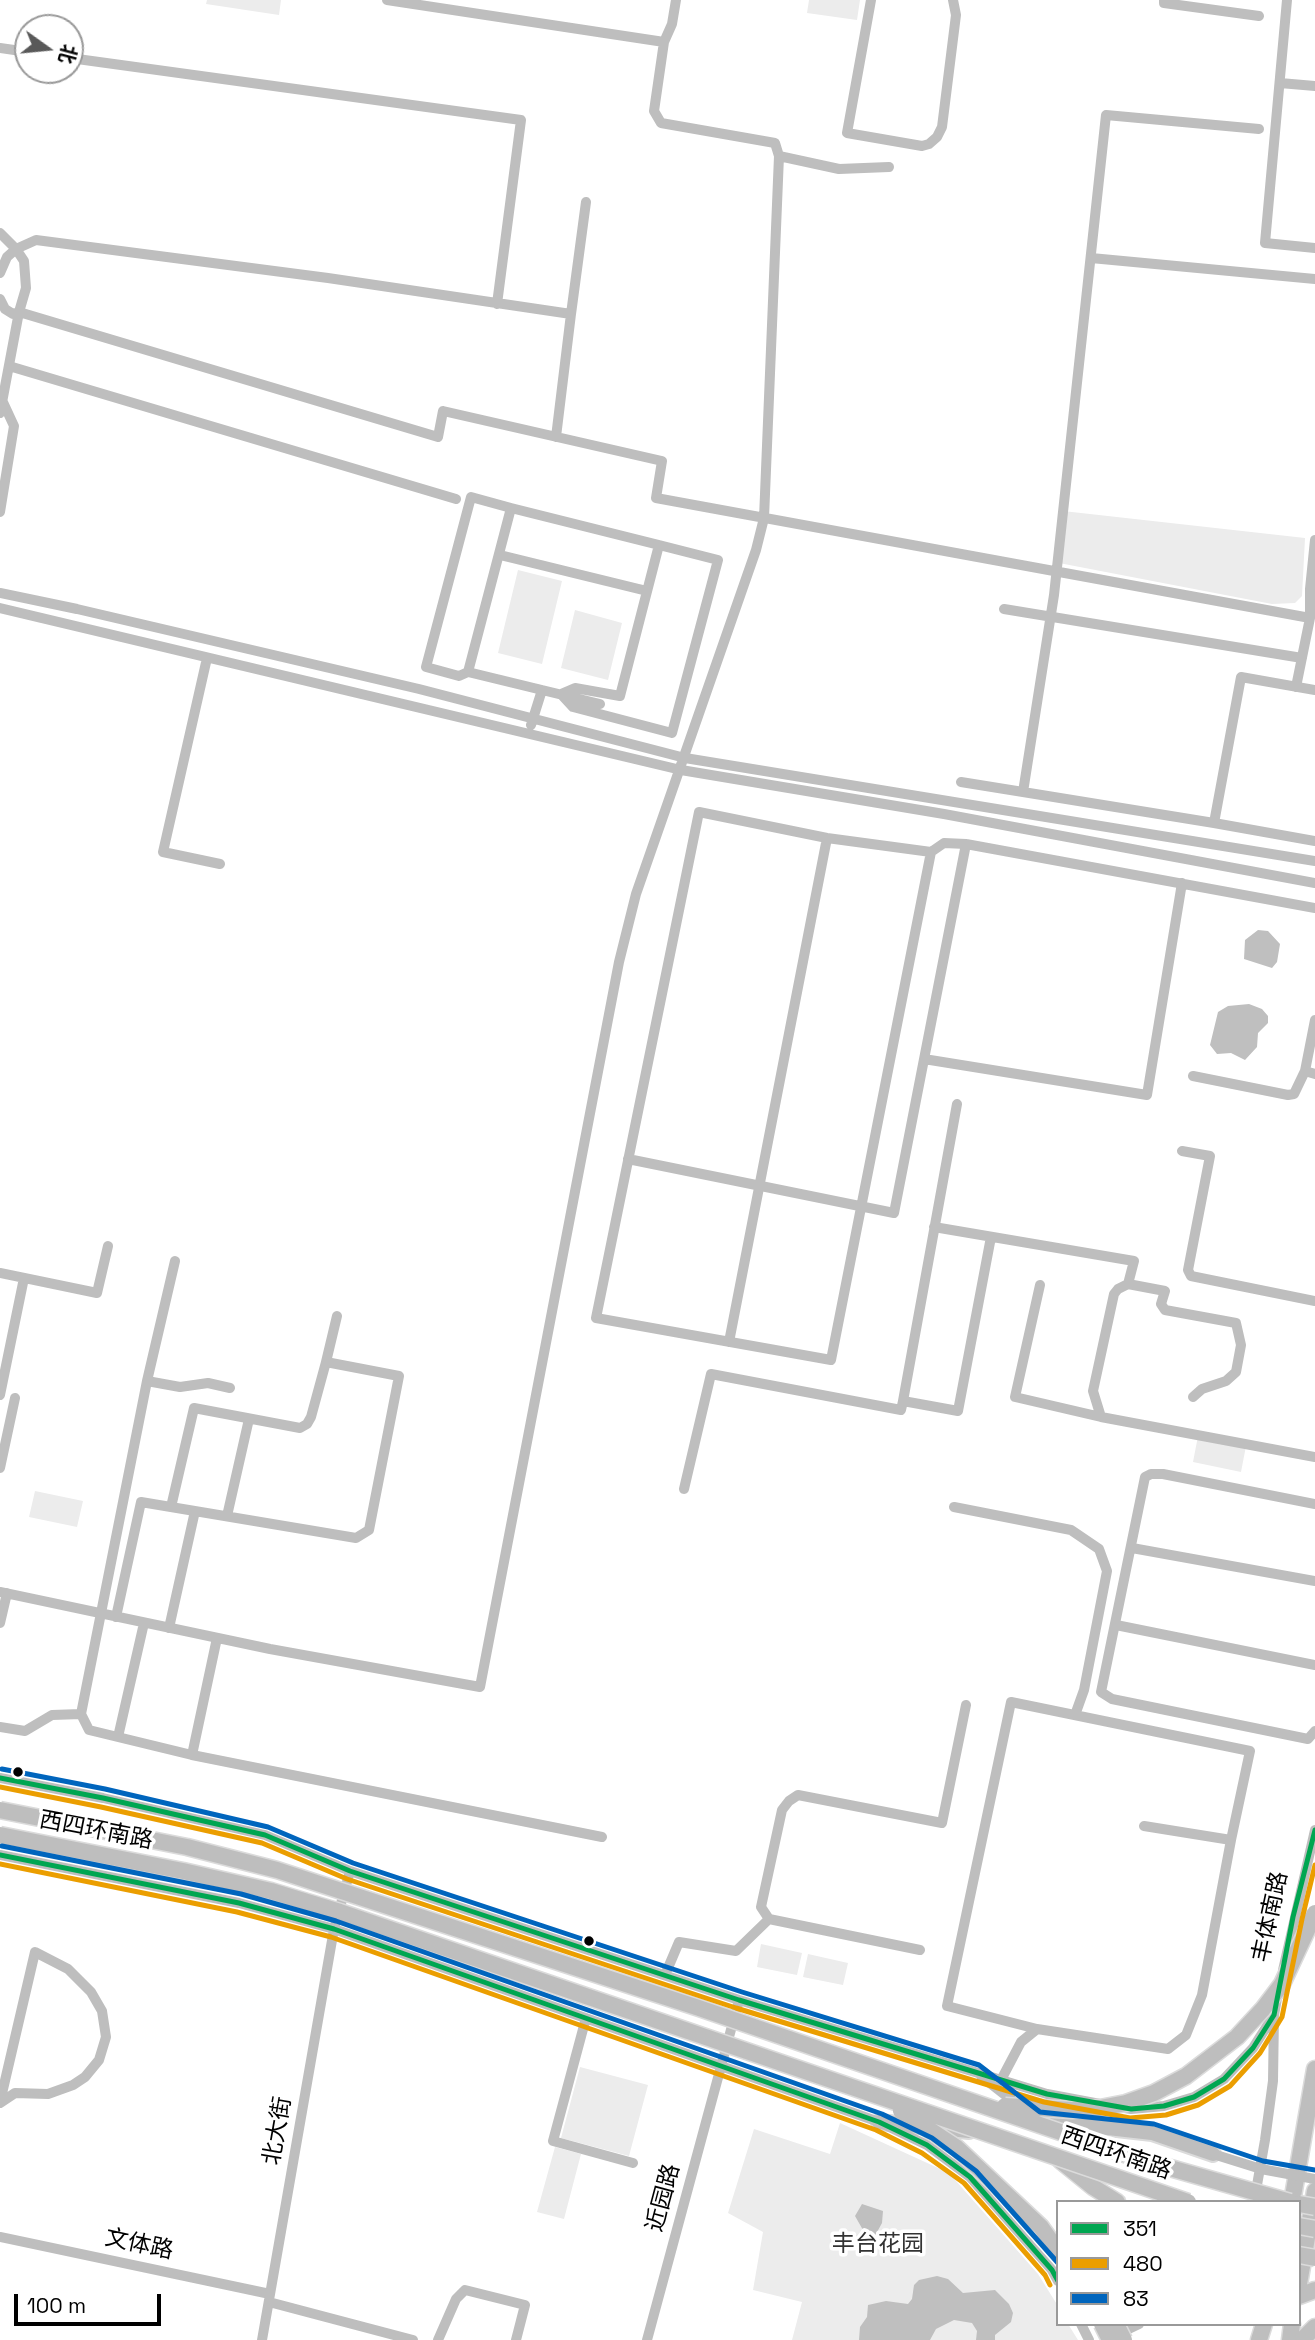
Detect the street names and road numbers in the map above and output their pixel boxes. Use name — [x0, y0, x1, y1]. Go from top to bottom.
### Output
street label: 西四环南路 — [37, 1806, 155, 1856]
street label: 丰体南路 — [1248, 1869, 1294, 1965]
street label: 北大街 — [258, 2095, 298, 2167]
street label: 西四环南路 — [1057, 2122, 1175, 2186]
street label: 近园路 — [642, 2161, 686, 2235]
street label: 文体路 — [102, 2224, 176, 2266]

